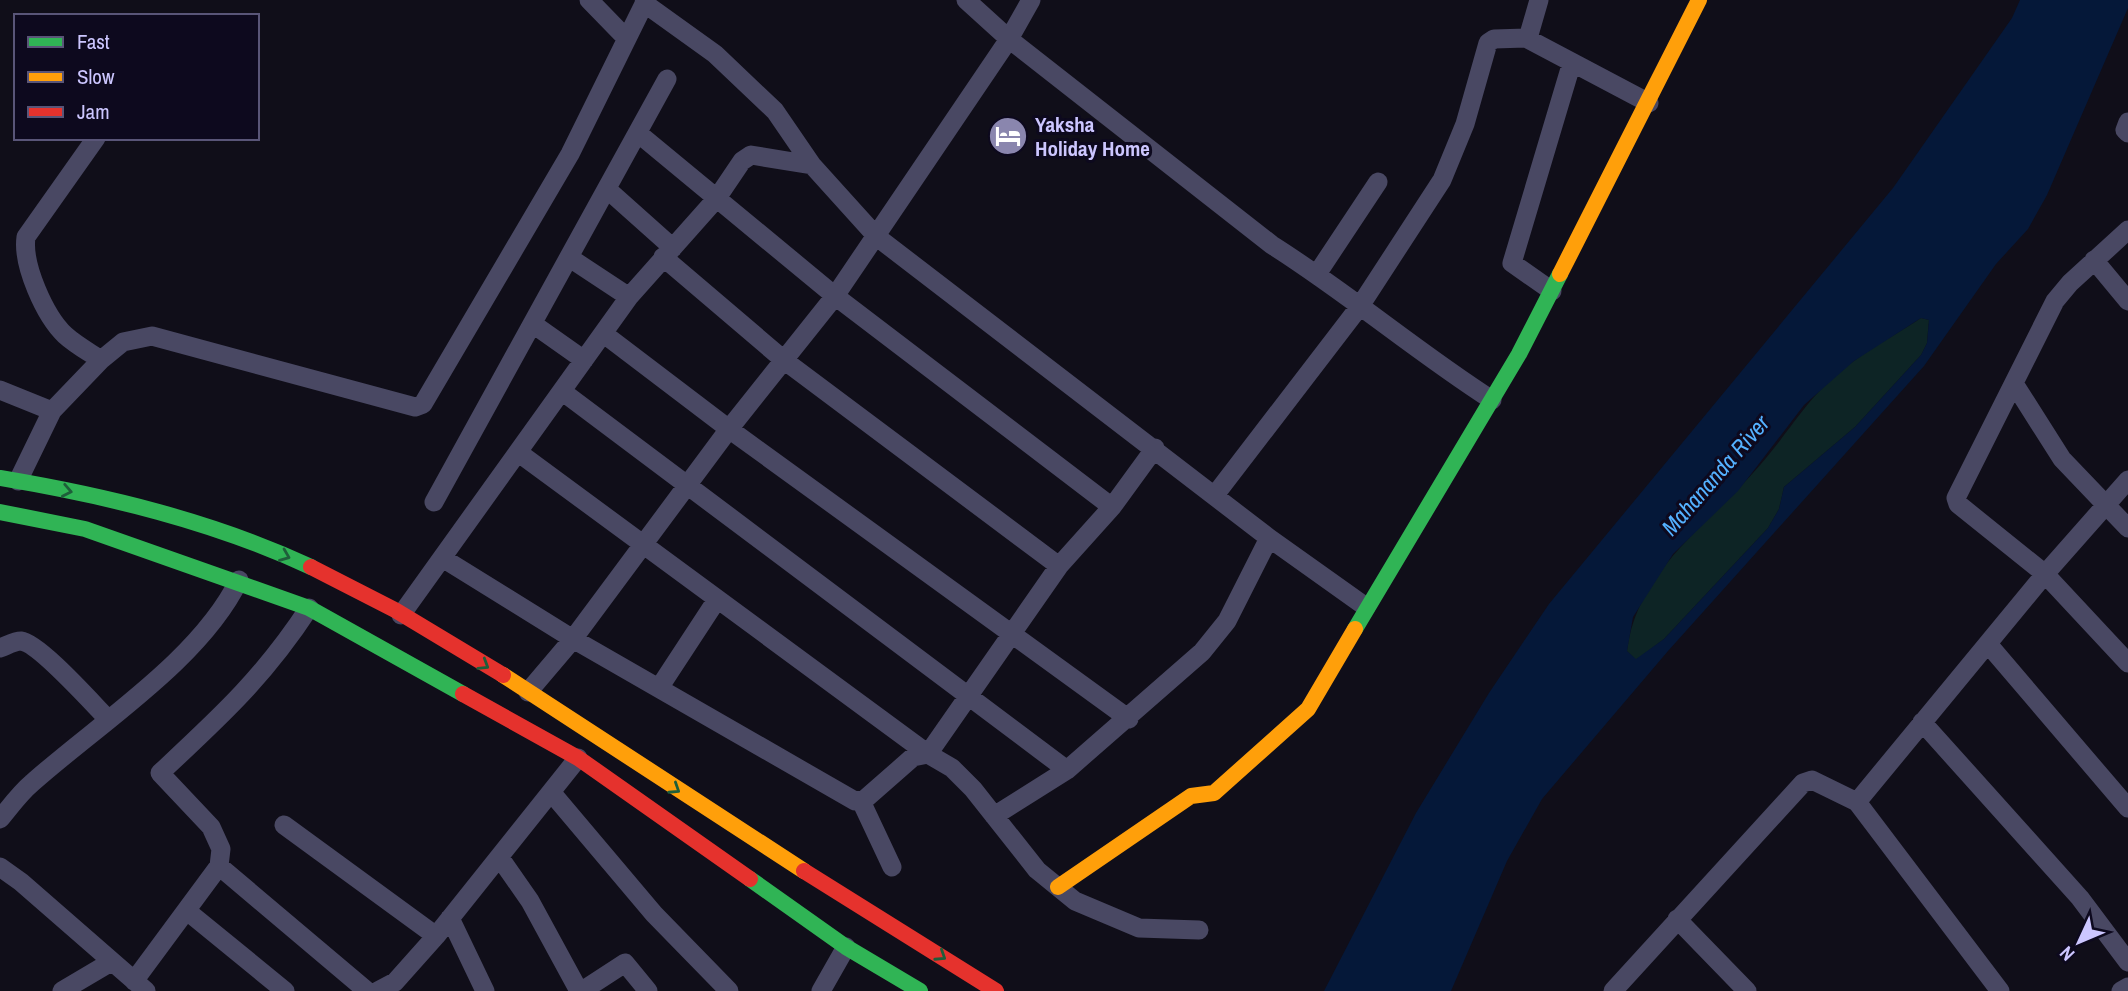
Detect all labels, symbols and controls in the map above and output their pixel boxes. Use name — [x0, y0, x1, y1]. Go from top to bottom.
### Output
legend — [14, 14, 259, 140]
text: Fast — [77, 27, 110, 56]
text: Slow — [77, 62, 115, 91]
text: Jam — [77, 97, 110, 126]
place label: Yaksha Holiday Home — [1035, 110, 1150, 163]
hotel icon: Yaksha Holiday Home — [987, 115, 1029, 157]
water label: Mahananda River — [1654, 408, 1776, 542]
one-way arrow — [61, 482, 73, 497]
one-way arrow — [278, 547, 290, 561]
one-way arrow — [476, 656, 489, 669]
one-way arrow — [667, 781, 680, 793]
north arrow — [2044, 907, 2114, 977]
text: N — [2054, 941, 2080, 967]
one-way arrow — [934, 948, 947, 961]

